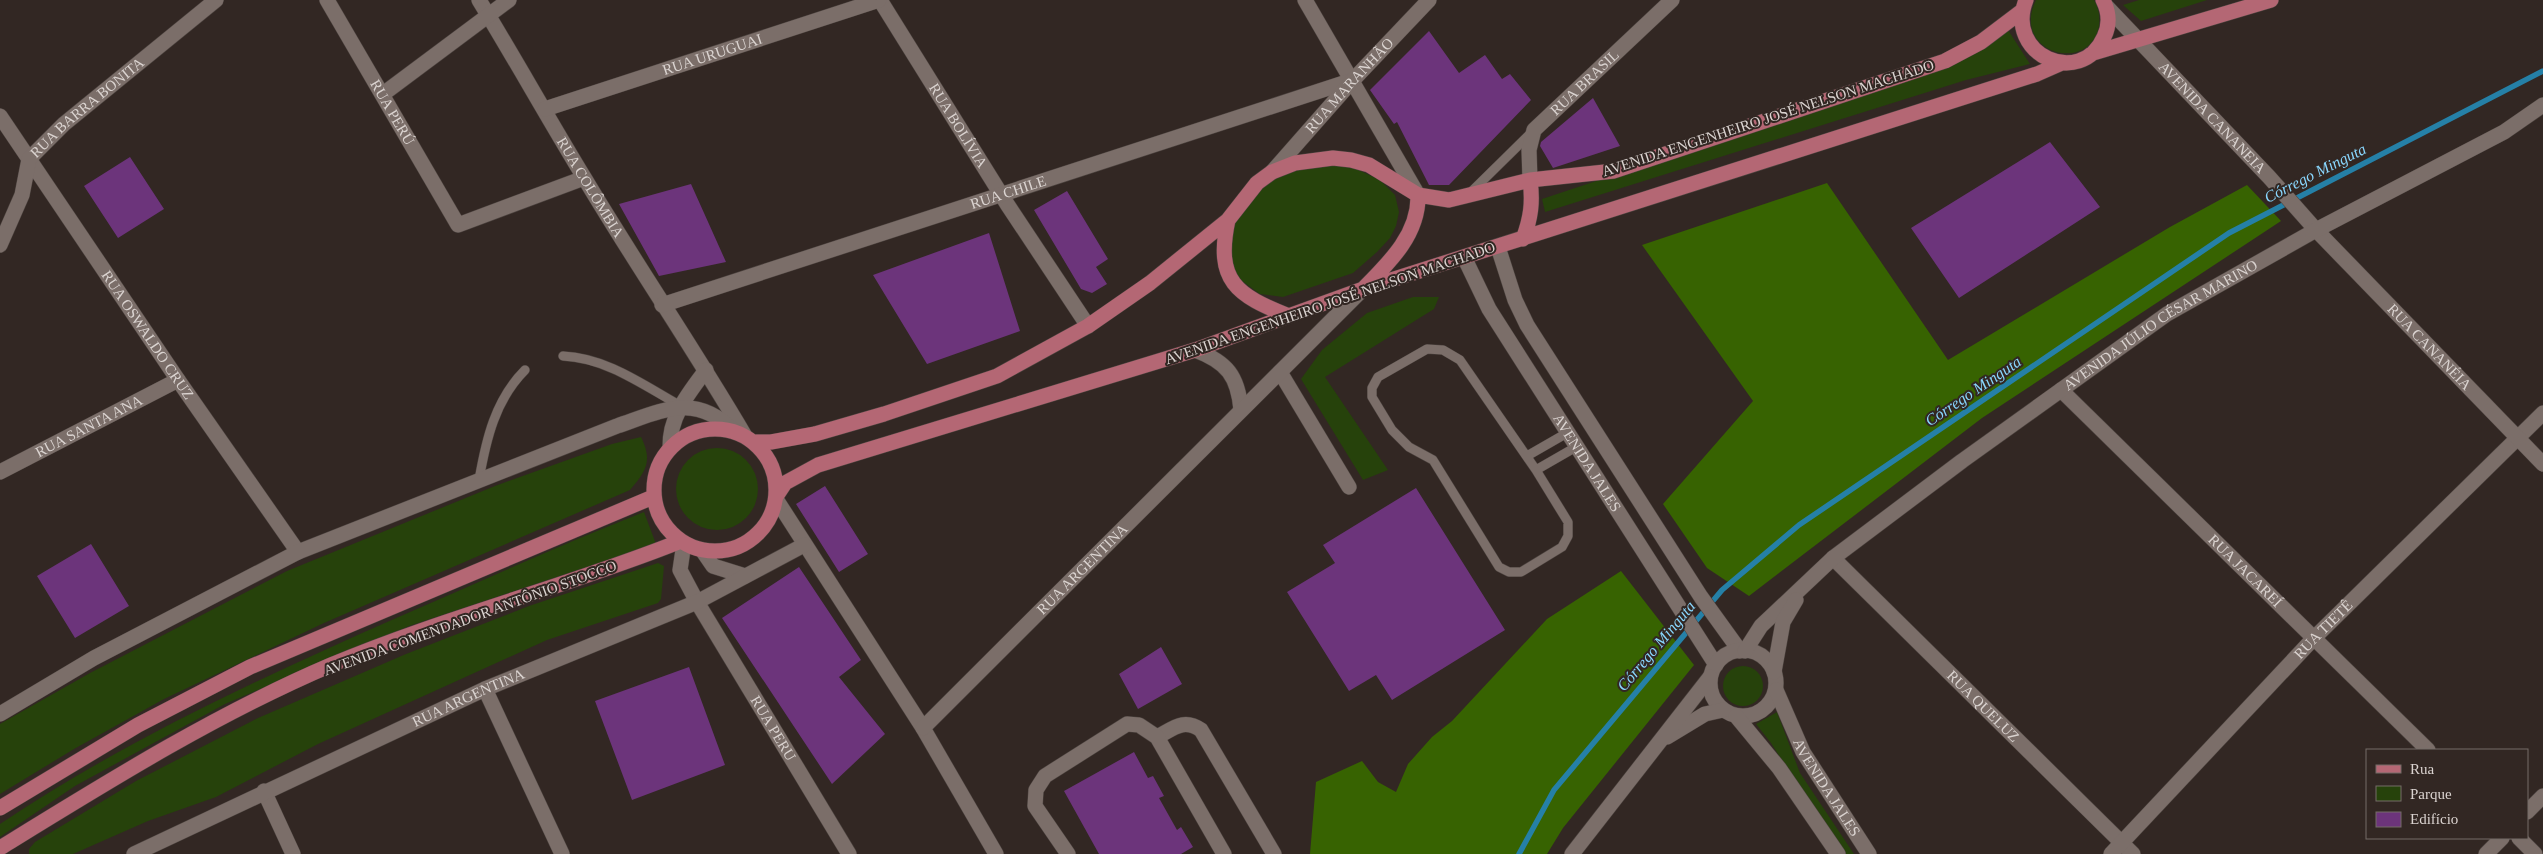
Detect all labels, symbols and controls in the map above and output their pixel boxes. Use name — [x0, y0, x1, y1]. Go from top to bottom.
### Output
street label: RUA URUGUAI — [660, 31, 764, 78]
street label: RUA MARANHÃO — [1302, 35, 1397, 136]
street label: RUA BRASIL — [1547, 46, 1622, 118]
street label: RUA BARRA BONITA — [27, 54, 147, 161]
street label: AVENIDA ENGENHEIRO JOSÉ NELSON MACHADO — [1600, 57, 1936, 179]
street label: AVENIDA CANANEIA — [2155, 58, 2269, 177]
street label: RUA PERÚ — [367, 77, 418, 148]
street label: RUA BOLÍVIA — [926, 81, 991, 171]
street label: RUA COLÔMBIA — [554, 134, 627, 241]
water label: Córrego Minguta — [2261, 140, 2369, 207]
street label: RUA CHILE — [968, 172, 1048, 212]
street label: AVENIDA ENGENHEIRO JOSÉ NELSON MACHADO — [1163, 239, 1497, 367]
street label: AVENIDA JÚLIO CÉSAR MARINO — [2061, 257, 2260, 394]
street label: RUA OSWALDO CRUZ — [99, 267, 197, 402]
street label: RUA CANANÉIA — [2384, 301, 2475, 393]
water label: Córrego Minguta — [1922, 353, 2025, 430]
street label: RUA SANTA ANA — [33, 392, 145, 460]
street label: AVENIDA JALES — [1550, 411, 1624, 515]
street label: RUA ARGENTINA — [1034, 520, 1131, 618]
street label: RUA JACAREÍ — [2205, 531, 2285, 610]
street label: AVENIDA COMENDADOR ANTÔNIO STOCCO — [321, 557, 619, 679]
street label: RUA TIETÊ — [2291, 597, 2356, 662]
water label: Córrego Minguta — [1614, 598, 1699, 695]
street label: RUA ARGENTINA — [410, 666, 527, 730]
street label: RUA QUELUZ — [1944, 667, 2023, 745]
street label: RUA PERU — [747, 693, 799, 764]
street label: AVENIDA JALES — [1790, 736, 1863, 839]
legend — [2366, 749, 2528, 839]
text: Rua — [2410, 761, 2435, 777]
text: Parque — [2410, 786, 2452, 802]
text: Edifício — [2410, 811, 2458, 827]

